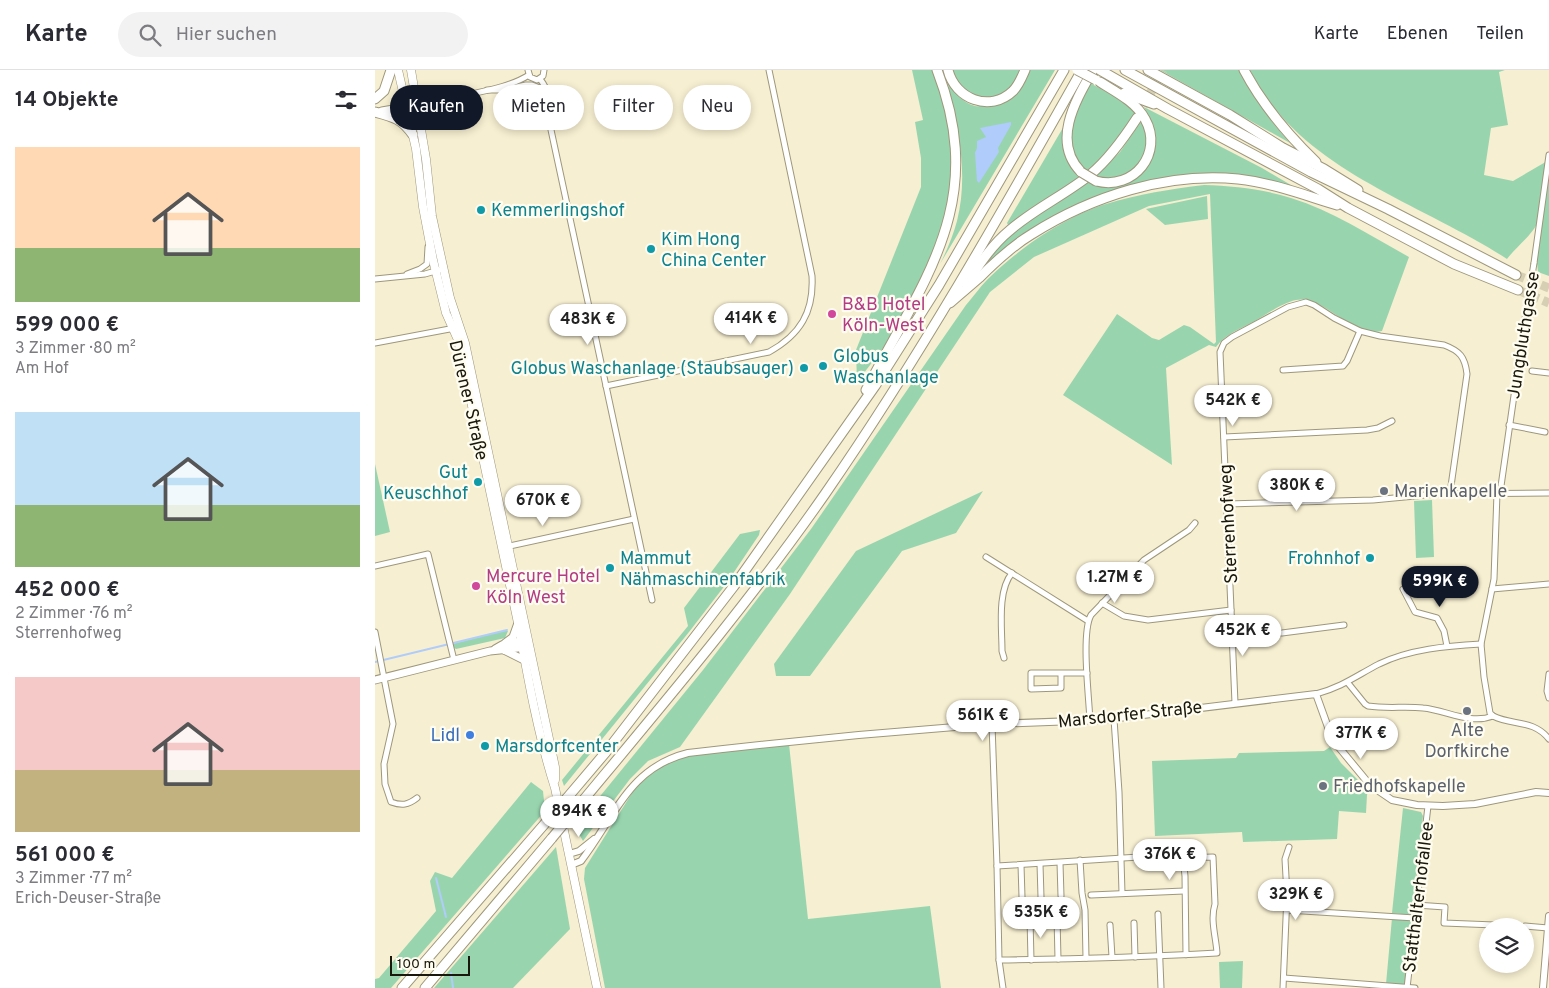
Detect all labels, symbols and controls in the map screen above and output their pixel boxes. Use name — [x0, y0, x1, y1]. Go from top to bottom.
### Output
search box — [118, 12, 468, 57]
text: Karte — [25, 20, 88, 50]
icon: search — [136, 21, 164, 49]
text: Hier suchen — [176, 23, 277, 47]
text: Karte — [1314, 23, 1359, 46]
text: Ebenen — [1387, 23, 1448, 46]
text: Teilen — [1476, 23, 1524, 46]
chip: Kaufen — [390, 85, 483, 130]
chip: Mieten — [493, 85, 584, 130]
chip: Filter — [594, 85, 673, 130]
chip: Neu — [683, 85, 751, 130]
icon: filters — [332, 86, 360, 114]
text: 14 Objekte — [15, 87, 119, 114]
icon: home — [143, 179, 233, 269]
place label: Kemmerlingshof — [491, 200, 625, 223]
marker: Kemmerlingshof — [475, 204, 487, 216]
place label: Kim Hong China Center — [661, 229, 766, 273]
marker: Kim Hong China Center — [645, 243, 657, 255]
street label: Jungbluthgasse — [1503, 270, 1546, 401]
place label: B&B Hotel Köln-West — [842, 294, 926, 338]
pin: 414K € — [710, 302, 792, 345]
pin: 483K € — [547, 304, 629, 346]
marker: B&B Hotel Köln-West — [826, 308, 838, 320]
text: 414K € — [725, 309, 777, 329]
text: 483K € — [560, 310, 616, 330]
text: 599 000 € — [15, 312, 119, 339]
street label: Dürener Straße — [443, 338, 493, 463]
text: 3 Zimmer · 80 m² — [15, 339, 136, 359]
place label: Globus Waschanlage — [833, 346, 939, 390]
place label: Globus Waschanlage (Staubsauger) — [511, 358, 794, 381]
text: Am Hof — [15, 359, 69, 379]
marker: Globus Waschanlage — [817, 360, 829, 372]
marker: Globus Waschanlage (Staubsauger) — [798, 362, 810, 374]
pin: 542K € — [1192, 384, 1274, 427]
text: 542K € — [1205, 391, 1261, 411]
icon: home — [143, 444, 233, 534]
place label: Gut Keuschhof — [383, 462, 468, 506]
street label: Sterrenhofweg — [1215, 463, 1244, 584]
pin: 380K € — [1256, 470, 1338, 512]
marker: Gut Keuschhof — [472, 476, 484, 488]
text: 380K € — [1269, 476, 1325, 496]
place label: Marienkapelle — [1394, 481, 1507, 504]
pin: 670K € — [502, 484, 584, 527]
marker: Marienkapelle — [1378, 485, 1390, 497]
text: 670K € — [516, 491, 570, 511]
place label: Mammut Nähmaschinenfabrik — [620, 548, 786, 592]
place label: Frohnhof — [1288, 548, 1360, 571]
marker: Frohnhof — [1364, 552, 1376, 564]
marker: Mammut Nähmaschinenfabrik — [604, 562, 616, 574]
pin: 1.27M € — [1069, 562, 1161, 604]
place label: Mercure Hotel Köln West — [486, 566, 600, 610]
pin: 599K € — [1399, 566, 1481, 608]
text: 1.27M € — [1087, 568, 1143, 588]
text: 599K € — [1413, 572, 1467, 592]
text: 452 000 € — [15, 577, 120, 604]
marker: Mercure Hotel Köln West — [470, 580, 482, 592]
text: 2 Zimmer · 76 m² — [15, 604, 133, 624]
pin: 452K € — [1202, 614, 1284, 657]
text: 452K € — [1215, 621, 1271, 641]
text: Sterrenhofweg — [15, 624, 122, 644]
street label: Marsdorfer Straße — [1057, 696, 1203, 735]
pin: 561K € — [942, 700, 1024, 742]
marker: Alte Dorfkirche — [1461, 705, 1473, 717]
text: 561K € — [957, 706, 1009, 726]
icon: home — [143, 709, 233, 799]
pin: 377K € — [1320, 718, 1402, 760]
place label: Alte Dorfkirche — [1425, 720, 1509, 764]
text: 377K € — [1335, 724, 1387, 744]
place label: Lidl — [431, 725, 460, 748]
marker: Lidl — [464, 729, 476, 741]
place label: Marsdorfcenter — [495, 736, 619, 759]
marker: Marsdorfcenter — [479, 740, 491, 752]
place label: Friedhofskapelle — [1333, 776, 1466, 799]
marker: Friedhofskapelle — [1317, 780, 1329, 792]
pin: 894K € — [538, 796, 620, 838]
text: 894K € — [551, 802, 607, 822]
street label: Statthalterhofallee — [1399, 820, 1440, 974]
pin: 376K € — [1129, 838, 1211, 881]
text: 561 000 € — [15, 842, 115, 869]
text: 376K € — [1144, 845, 1196, 865]
text: 3 Zimmer · 77 m² — [15, 869, 132, 889]
pin: 329K € — [1255, 878, 1337, 921]
text: 329K € — [1269, 885, 1323, 905]
text: Erich-Deuser-Straße — [15, 889, 161, 909]
pin: 535K € — [1000, 896, 1082, 939]
text: 535K € — [1014, 903, 1068, 923]
map controls — [1479, 918, 1534, 973]
button: layers — [1479, 918, 1534, 973]
scale bar — [390, 953, 470, 976]
text: 100 m — [397, 956, 435, 973]

